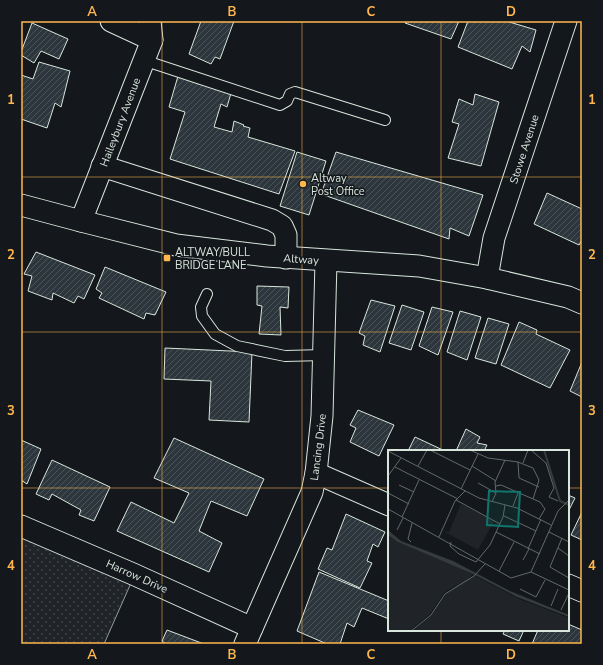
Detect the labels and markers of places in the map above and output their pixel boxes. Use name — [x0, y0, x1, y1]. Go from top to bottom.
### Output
place label: Altway Post Office — [311, 171, 365, 199]
marker: Altway Post Office — [298, 179, 308, 189]
place label: ALTWAY/BULL BRIDGE LANE — [175, 245, 250, 273]
marker: ALTWAY/BULL BRIDGE LANE — [162, 253, 172, 263]

